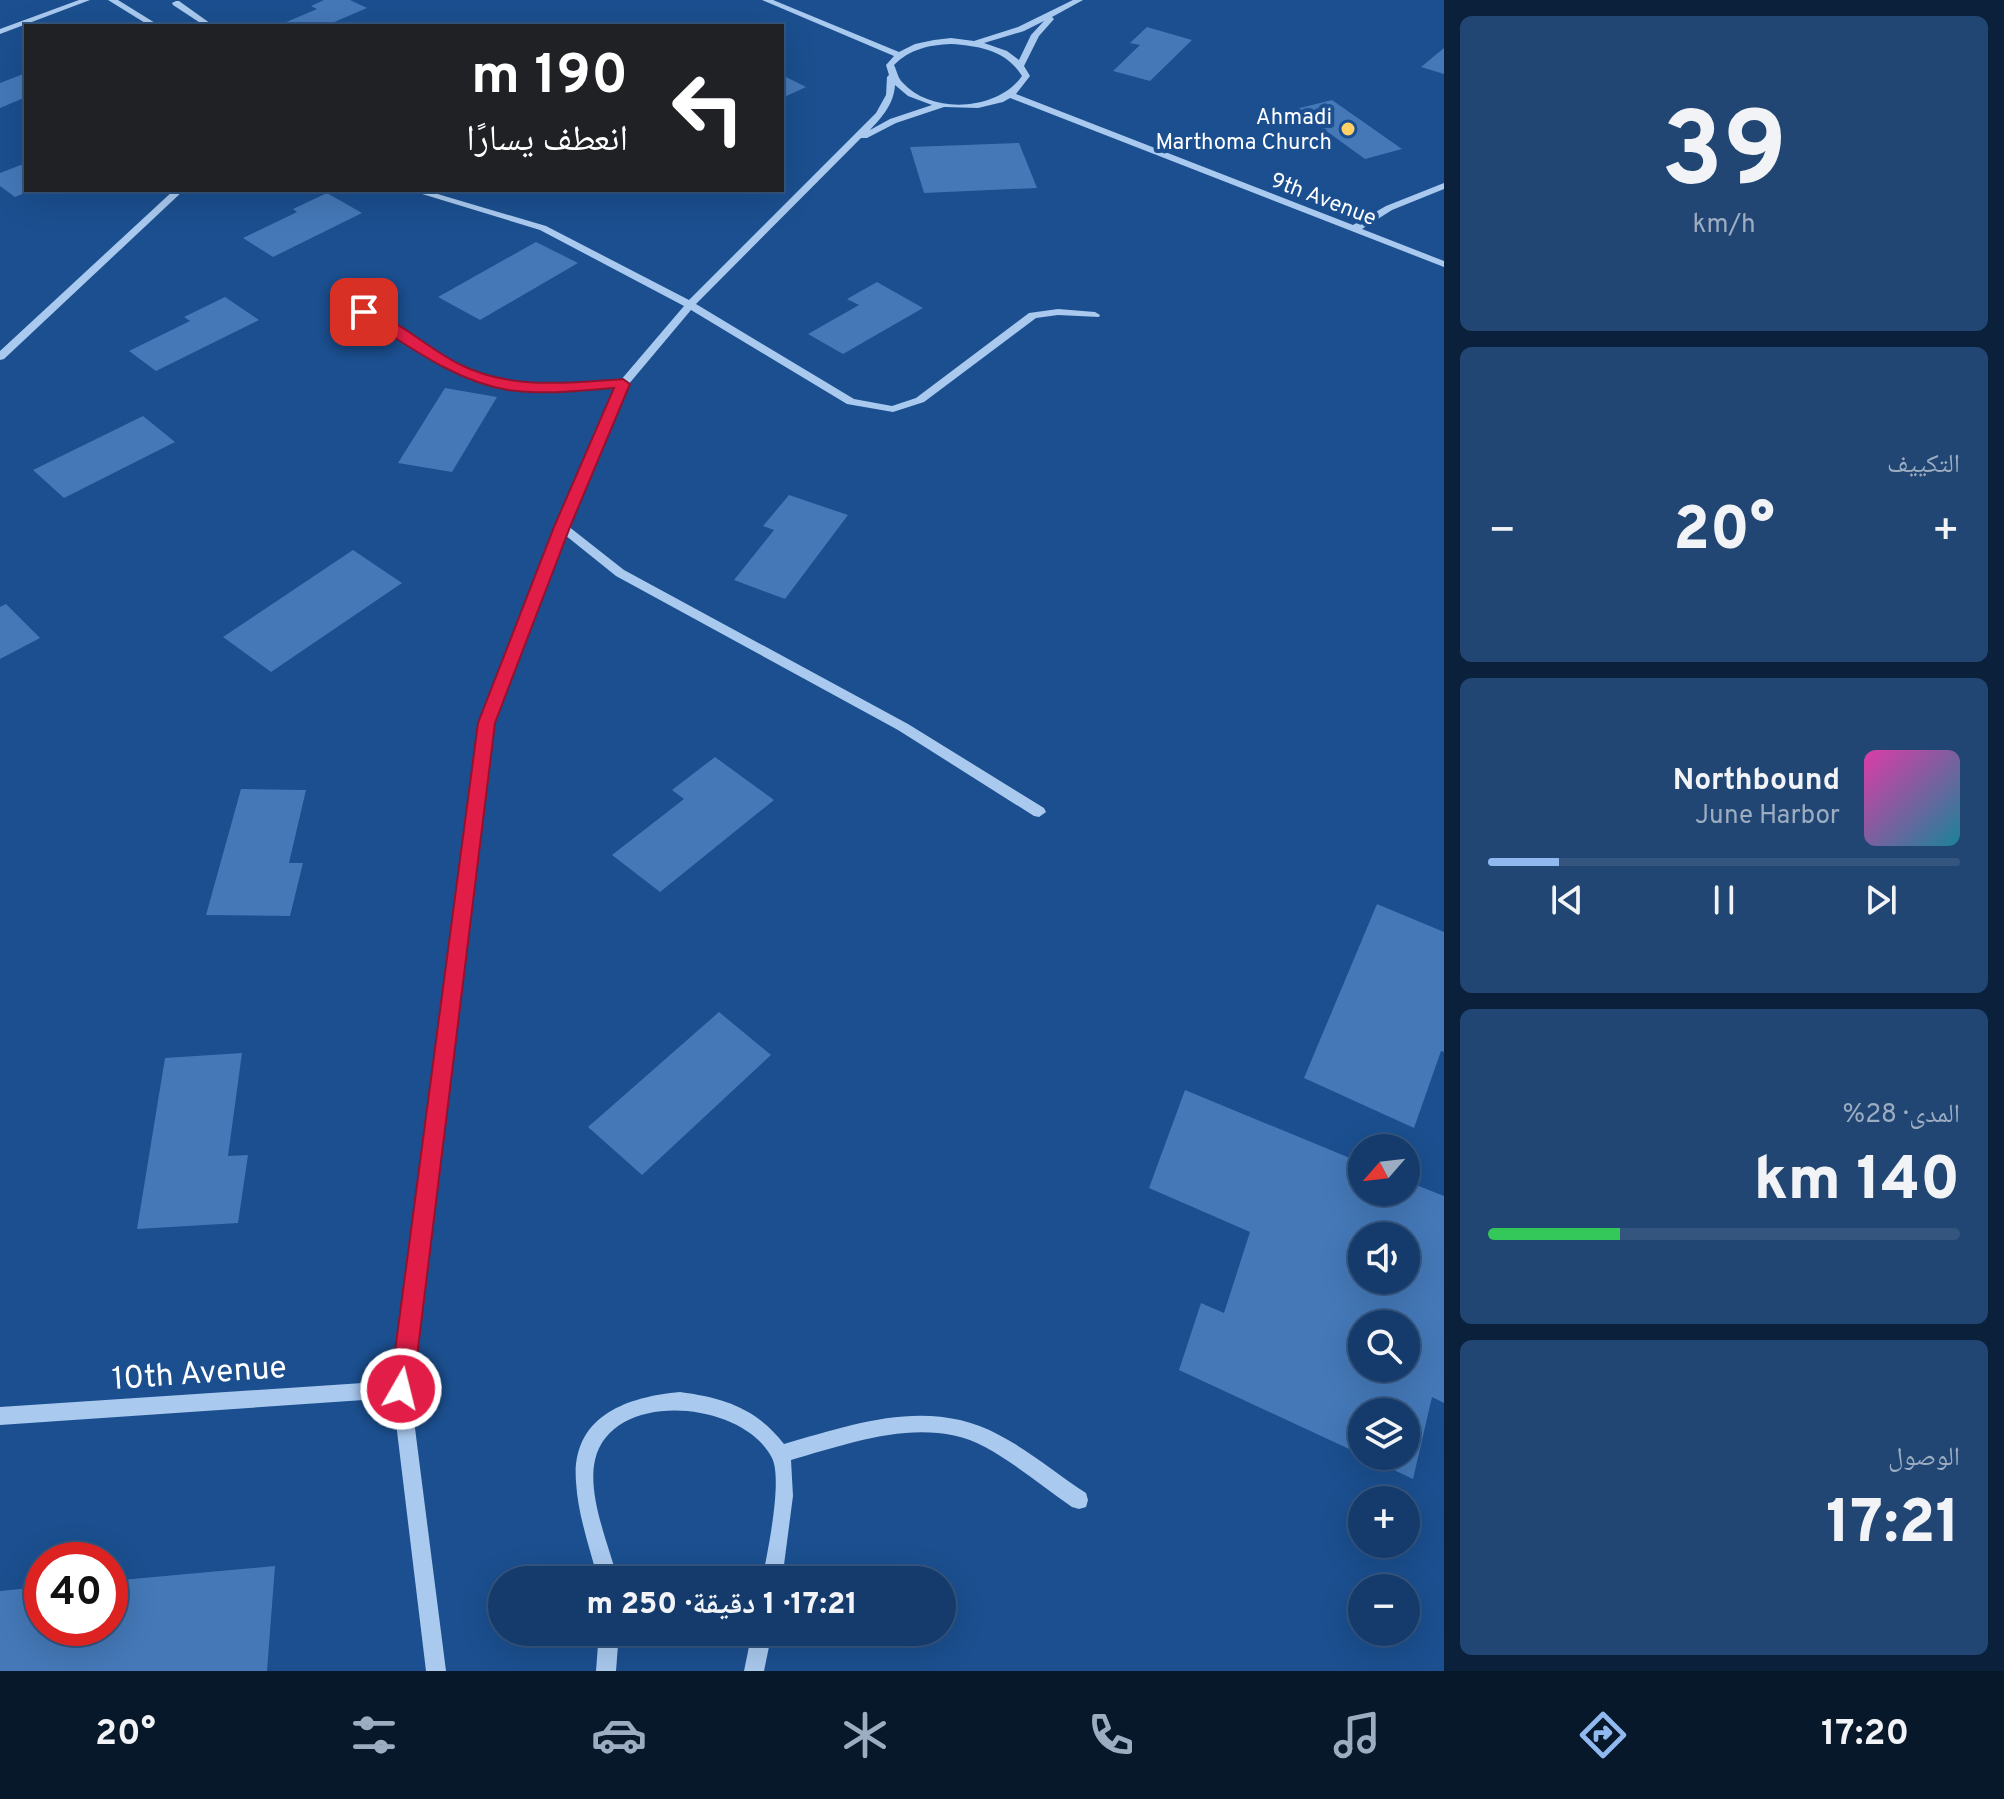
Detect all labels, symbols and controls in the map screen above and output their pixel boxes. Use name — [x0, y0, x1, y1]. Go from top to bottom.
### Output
text: 190 m — [471, 43, 628, 113]
icon: left — [656, 56, 760, 160]
text: 39 — [1661, 91, 1787, 223]
place label: Ahmadi Marthoma Church — [1155, 105, 1332, 157]
text: انعطف يسارًا — [466, 118, 628, 164]
marker: Ahmadi Marthoma Church — [1339, 120, 1357, 138]
street label: 9th Avenue — [1266, 168, 1380, 233]
text: km/h — [1692, 209, 1756, 242]
pin — [330, 278, 398, 346]
icon: arrive — [342, 290, 386, 334]
text: التكييف — [1887, 449, 1960, 482]
text: 20° — [1673, 495, 1775, 571]
text: − — [1488, 505, 1516, 561]
text: + — [1932, 505, 1960, 561]
text: Northbound — [1673, 763, 1840, 800]
text: June Harbor — [1695, 800, 1840, 833]
icon: previous — [1545, 878, 1589, 922]
icon: pause — [1702, 878, 1746, 922]
icon: next — [1859, 878, 1903, 922]
text: المدى · 28% — [1843, 1099, 1960, 1132]
north arrow — [1348, 1134, 1420, 1206]
map controls — [1348, 1134, 1420, 1646]
text: 140 km — [1754, 1145, 1960, 1221]
button: sound — [1348, 1222, 1420, 1294]
button: search — [1348, 1310, 1420, 1382]
position arrow — [359, 1347, 443, 1431]
street label: 10th Avenue — [110, 1349, 288, 1401]
button: layers — [1348, 1398, 1420, 1470]
text: الوصول — [1888, 1442, 1960, 1475]
button: + — [1348, 1486, 1420, 1558]
text: 17:21 — [1826, 1488, 1960, 1564]
speed limit sign: 40 — [24, 1542, 128, 1646]
button: − — [1348, 1574, 1420, 1646]
text: 17:21 · 1 دقيقة · 250 m — [586, 1587, 858, 1624]
icon: filters — [346, 1707, 402, 1763]
icon: car — [591, 1707, 647, 1763]
icon: climate — [837, 1707, 893, 1763]
icon: phone — [1083, 1707, 1139, 1763]
icon: music — [1329, 1707, 1385, 1763]
icon: directions — [1575, 1707, 1631, 1763]
text: 20° — [95, 1712, 156, 1758]
text: 17:20 — [1821, 1712, 1909, 1758]

